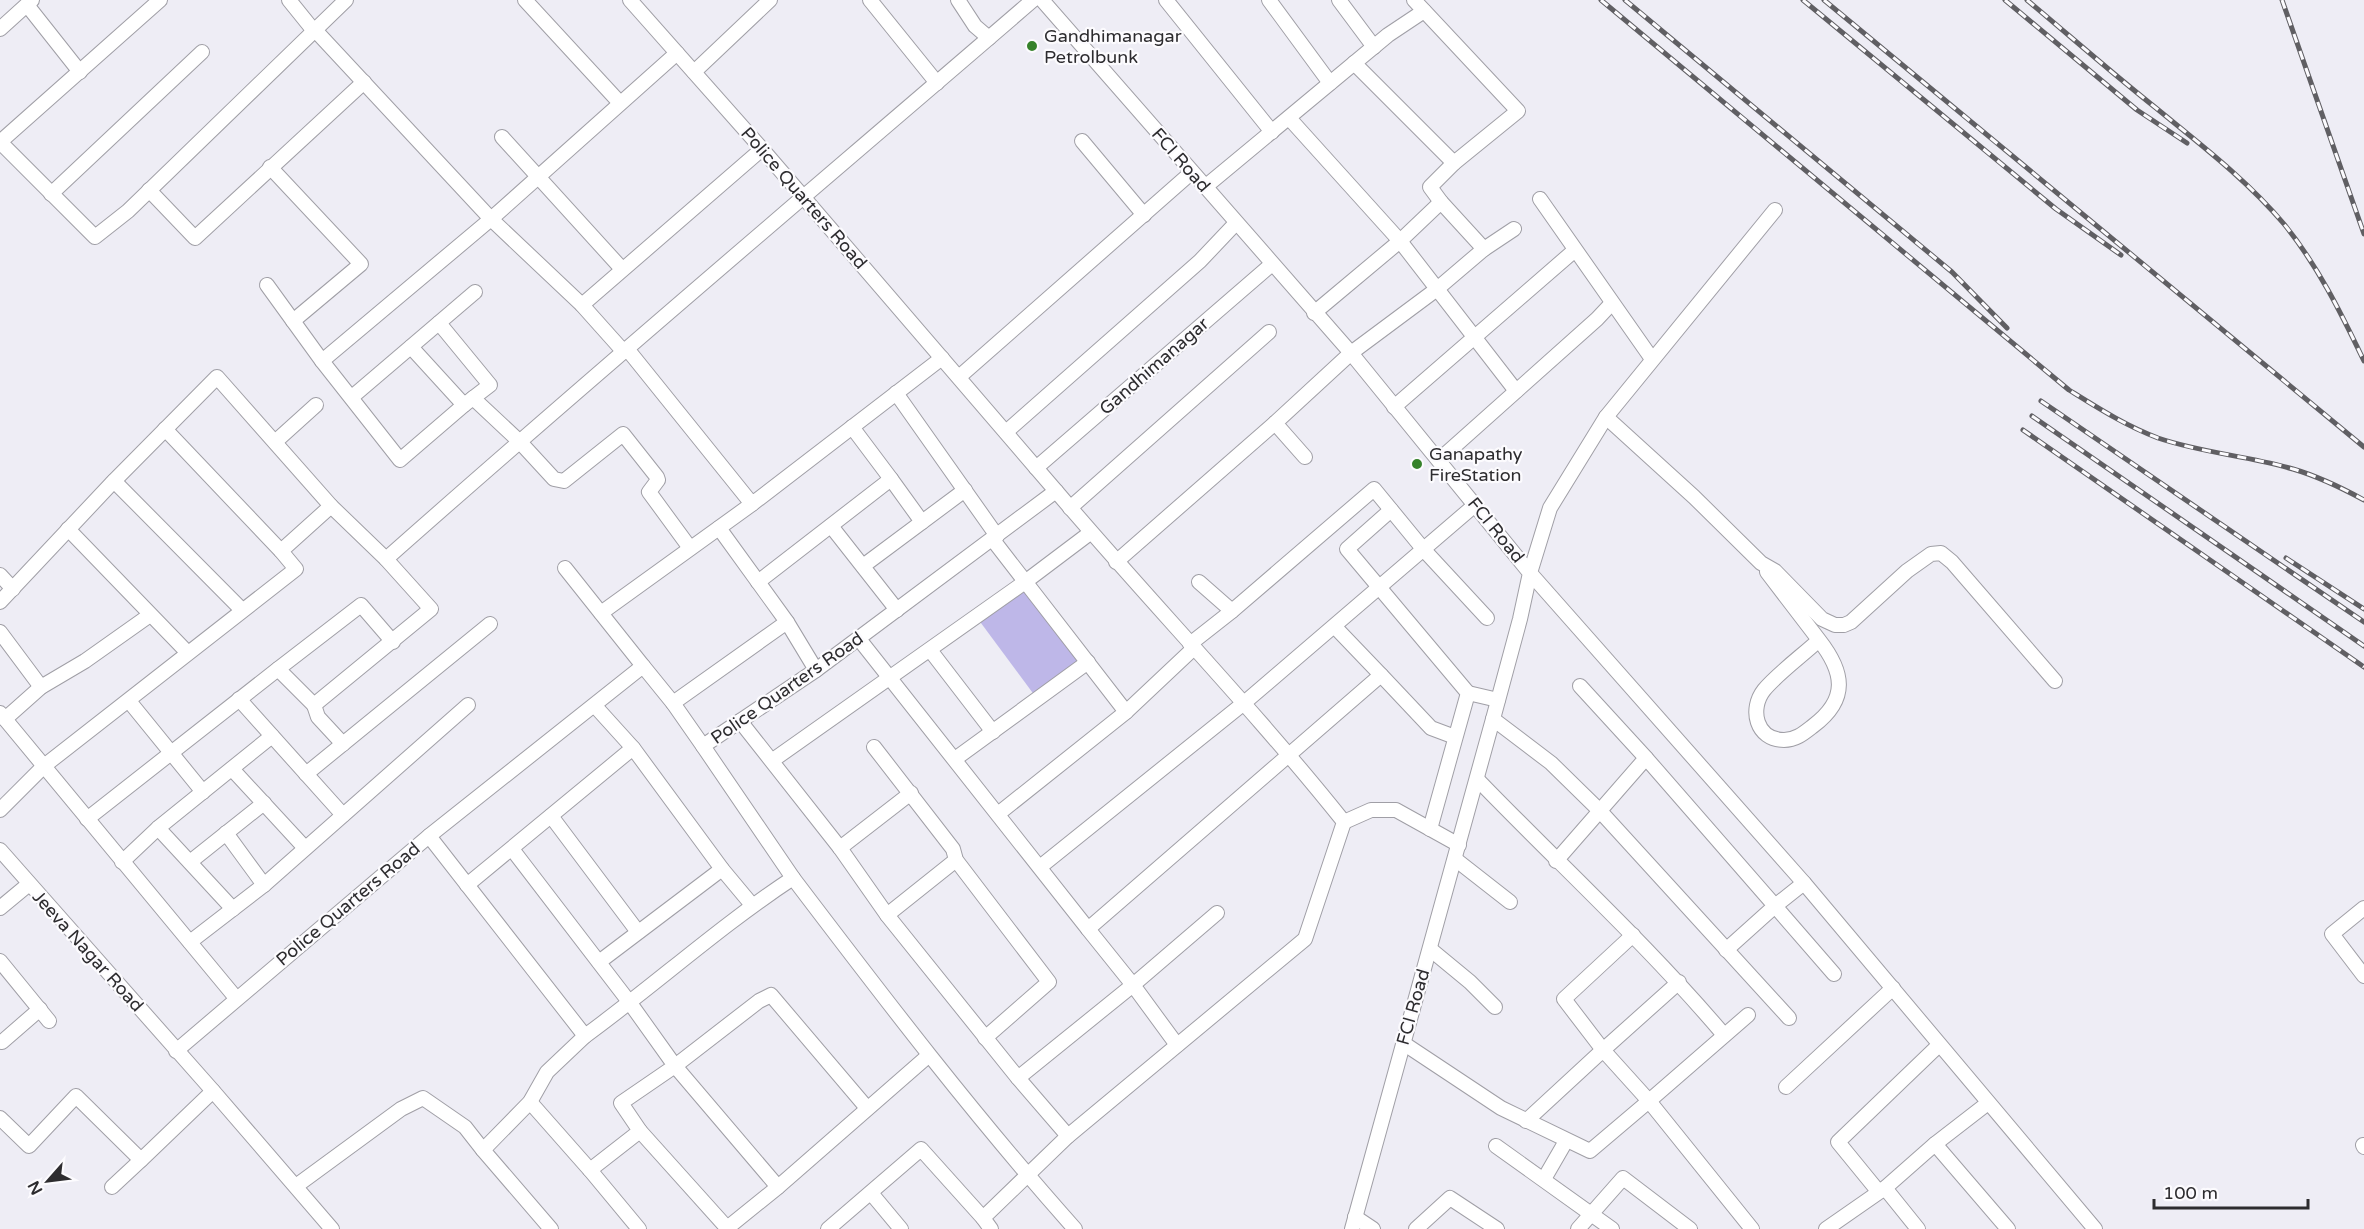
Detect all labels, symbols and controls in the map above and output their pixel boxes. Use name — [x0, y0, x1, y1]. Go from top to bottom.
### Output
place label: Gandhimanagar Petrolbunk — [1044, 25, 1182, 68]
marker: Gandhimanagar Petrolbunk — [1025, 39, 1039, 53]
street label: Police Quarters Road — [736, 122, 872, 274]
street label: FCI Road — [1147, 123, 1215, 197]
street label: Gandhimanagar — [1095, 312, 1213, 419]
place label: Ganapathy FireStation — [1429, 443, 1523, 486]
marker: Ganapathy FireStation — [1410, 457, 1424, 471]
street label: FCI Road — [1463, 493, 1529, 567]
street label: Police Quarters Road — [707, 627, 867, 749]
street label: Police Quarters Road — [272, 837, 424, 971]
street label: Jeeva Nagar Road — [28, 886, 148, 1016]
street label: FCI Road — [1392, 966, 1434, 1048]
north arrow — [18, 1151, 78, 1211]
scale bar — [2154, 1172, 2308, 1210]
text: N — [24, 1177, 47, 1198]
text: 100 m — [2163, 1182, 2218, 1204]

